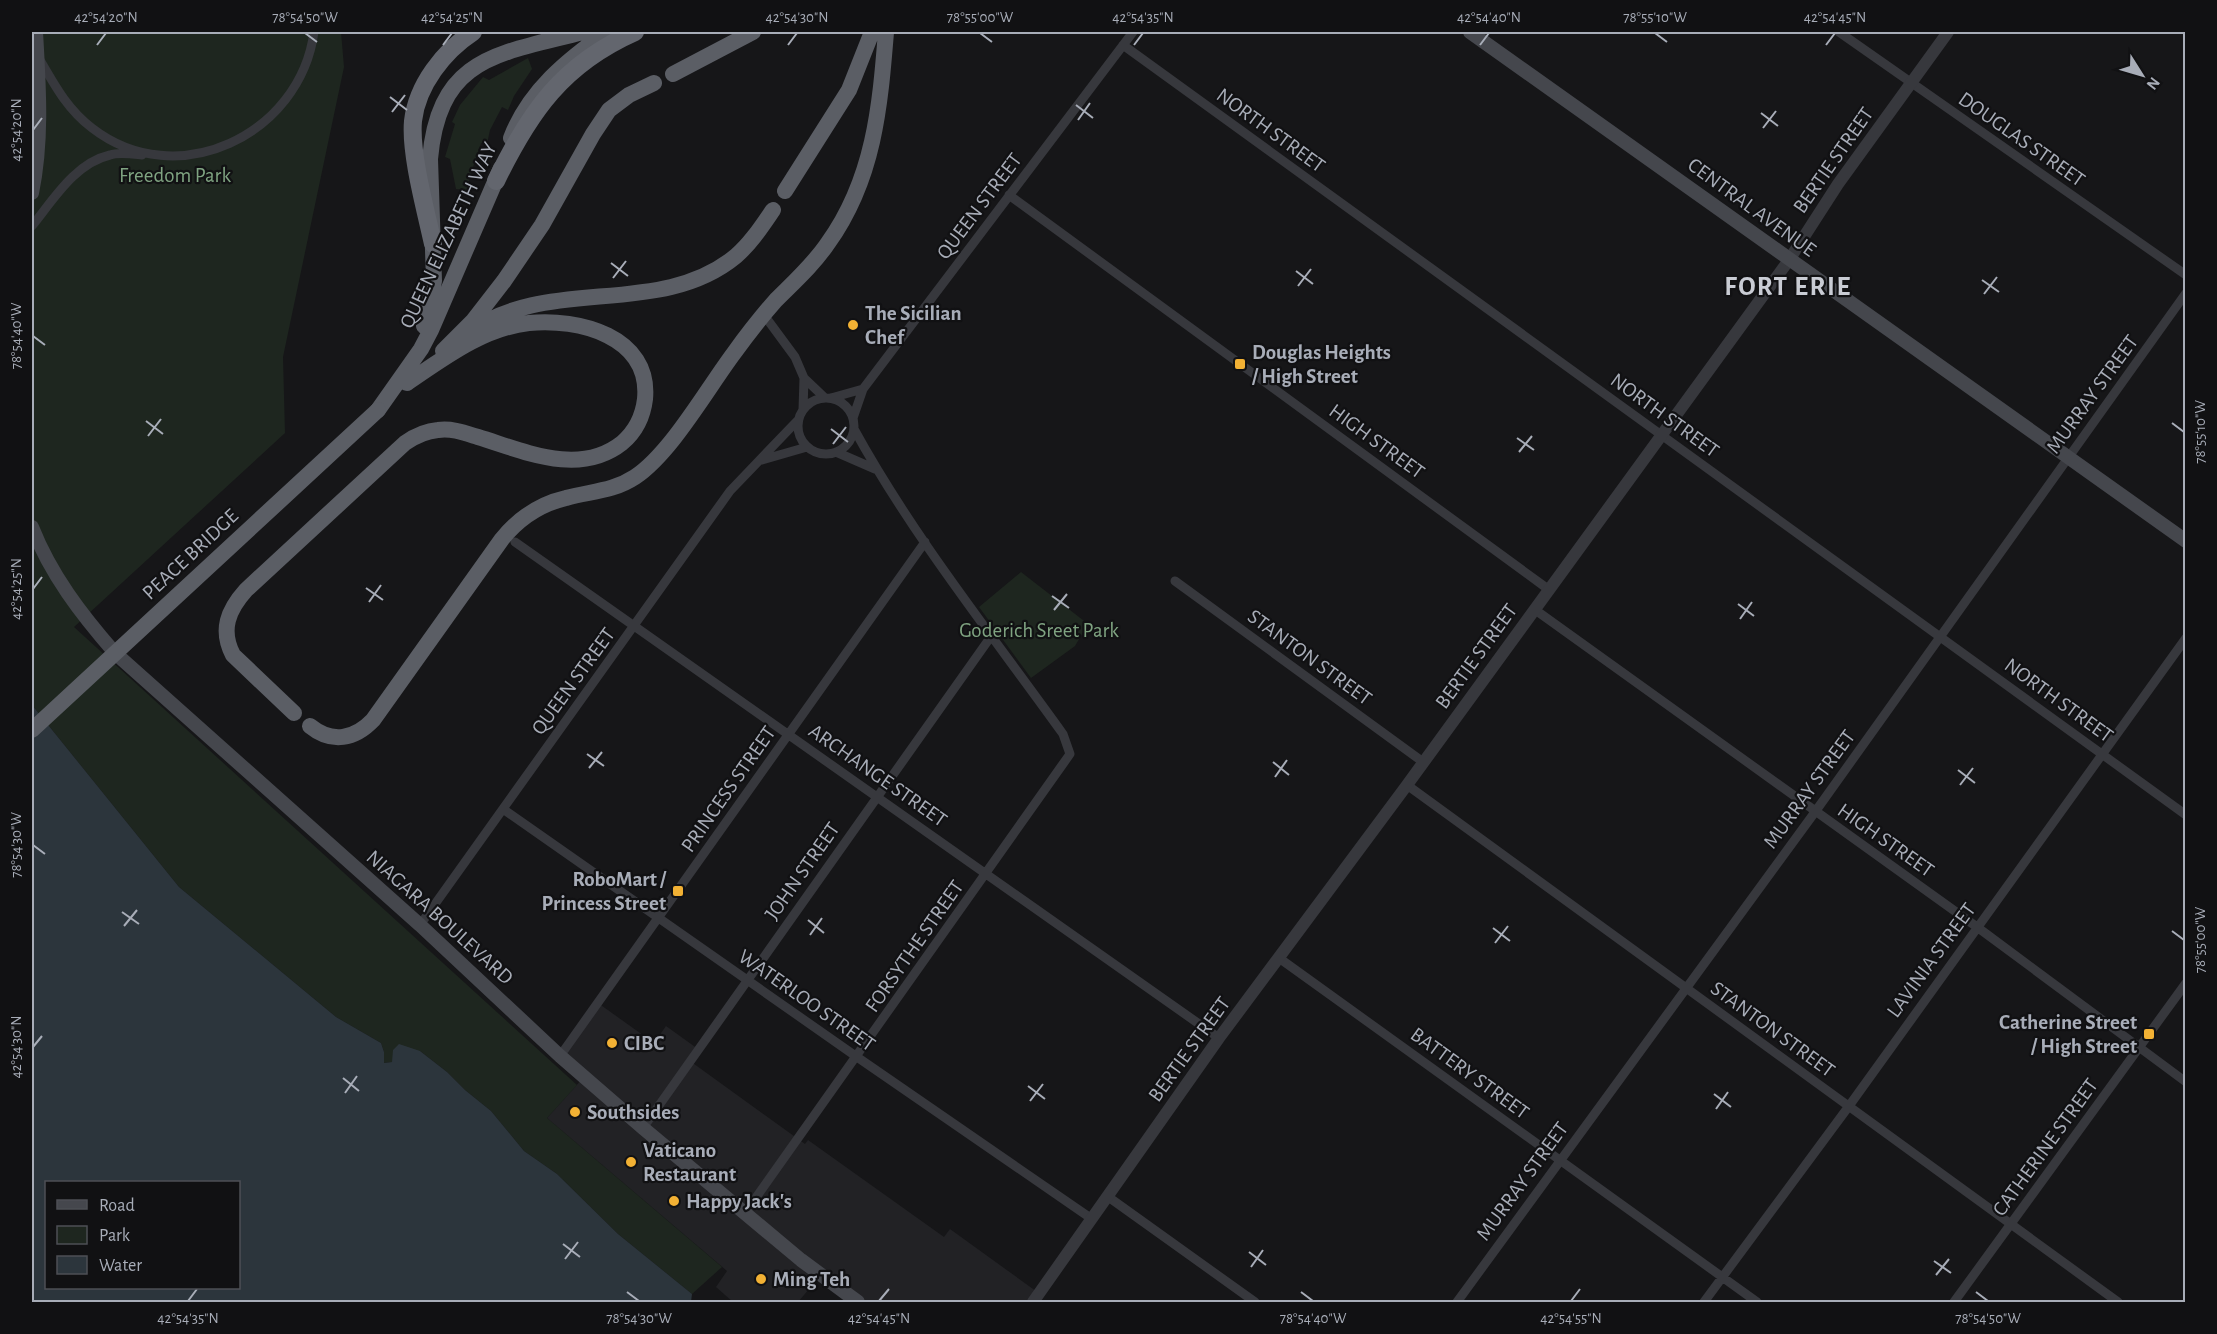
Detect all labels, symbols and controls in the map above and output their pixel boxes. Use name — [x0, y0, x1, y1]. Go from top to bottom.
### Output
text: 42°54'20"N — [74, 10, 138, 25]
text: 78°54'50"W — [272, 10, 338, 25]
text: 42°54'25"N — [421, 10, 483, 25]
text: 42°54'30"N — [766, 10, 828, 25]
text: 78°55'00"W — [947, 10, 1014, 25]
text: 42°54'35"N — [1112, 10, 1174, 25]
text: 42°54'40"N — [1457, 10, 1521, 25]
text: 78°55'10"W — [1623, 10, 1687, 25]
text: 42°54'45"N — [1804, 10, 1866, 25]
north arrow — [2112, 45, 2172, 105]
text: N — [2143, 74, 2163, 93]
street label: NORTH STREET — [1213, 84, 1329, 177]
street label: DOUGLAS STREET — [1955, 88, 2089, 191]
text: 42°54'20"N — [9, 98, 24, 162]
street label: BERTIE STREET — [1789, 104, 1878, 217]
street label: QUEEN ELIZABETH WAY — [396, 139, 501, 331]
street label: QUEEN STREET — [933, 149, 1026, 263]
street label: CENTRAL AVENUE — [1684, 154, 1820, 261]
park label: Freedom Park — [119, 165, 231, 186]
district label: FORT ERIE — [1724, 273, 1852, 300]
text: 78°54'40"W — [9, 302, 24, 369]
place label: The Sicilian Chef — [865, 303, 962, 348]
marker: The Sicilian Chef — [846, 318, 860, 332]
street label: MURRAY STREET — [2043, 331, 2142, 457]
place label: Douglas Heights / High Street — [1251, 342, 1391, 387]
marker: Douglas Heights / High Street — [1233, 357, 1247, 371]
street label: NORTH STREET — [1607, 369, 1723, 462]
street label: HIGH STREET — [1325, 400, 1428, 483]
text: 78°55'10"W — [2193, 400, 2208, 464]
street label: PEACE BRIDGE — [138, 505, 242, 604]
text: 42°54'25"N — [9, 558, 24, 620]
street label: BERTIE STREET — [1432, 600, 1521, 713]
street label: STANTON STREET — [1244, 606, 1376, 709]
park label: Goderich Sreet Park — [959, 620, 1119, 641]
street label: QUEEN STREET — [528, 624, 619, 739]
street label: NORTH STREET — [2001, 654, 2117, 747]
street label: ARCHANGE STREET — [805, 720, 951, 831]
street label: PRINCESS STREET — [677, 722, 780, 856]
street label: MURRAY STREET — [1760, 726, 1859, 852]
street label: HIGH STREET — [1834, 800, 1938, 881]
text: 78°54'30"W — [9, 812, 24, 878]
street label: JOHN STREET — [761, 819, 844, 924]
street label: NIAGARA BOULEVARD — [362, 846, 517, 988]
place label: RoboMart / Princess Street — [542, 869, 667, 914]
street label: FORSYTHE STREET — [861, 877, 968, 1016]
marker: RoboMart / Princess Street — [671, 884, 685, 898]
street label: LAVINIA STREET — [1883, 899, 1980, 1021]
text: 78°55'00"W — [2193, 906, 2208, 973]
street label: WATERLOO STREET — [735, 945, 879, 1055]
street label: STANTON STREET — [1707, 978, 1839, 1081]
street label: BERTIE STREET — [1145, 993, 1234, 1106]
place label: Catherine Street / High Street — [1999, 1012, 2137, 1057]
text: 42°54'30"N — [9, 1016, 24, 1078]
street label: BATTERY STREET — [1407, 1024, 1533, 1123]
marker: Catherine Street / High Street — [2142, 1027, 2156, 1041]
place label: CIBC — [624, 1033, 664, 1054]
marker: CIBC — [605, 1036, 619, 1050]
street label: CATHERINE STREET — [1989, 1075, 2102, 1220]
place label: Southsides — [587, 1102, 679, 1123]
marker: Southsides — [568, 1105, 582, 1119]
street label: MURRAY STREET — [1473, 1118, 1572, 1244]
place label: Vaticano Restaurant — [643, 1140, 736, 1185]
marker: Vaticano Restaurant — [624, 1155, 638, 1169]
legend — [45, 1181, 240, 1289]
place label: Happy Jack's — [686, 1191, 792, 1212]
marker: Happy Jack's — [667, 1194, 681, 1208]
text: Road — [99, 1197, 135, 1215]
text: Park — [99, 1227, 131, 1245]
text: Water — [99, 1257, 142, 1275]
place label: Ming Teh — [773, 1269, 850, 1290]
marker: Ming Teh — [754, 1272, 768, 1286]
text: 42°54'35"N — [157, 1311, 219, 1326]
text: 78°54'30"W — [606, 1311, 672, 1326]
text: 42°54'45"N — [848, 1311, 910, 1326]
text: 78°54'40"W — [1280, 1311, 1347, 1326]
text: 42°54'55"N — [1540, 1311, 1602, 1326]
text: 78°54'50"W — [1955, 1311, 2021, 1326]

